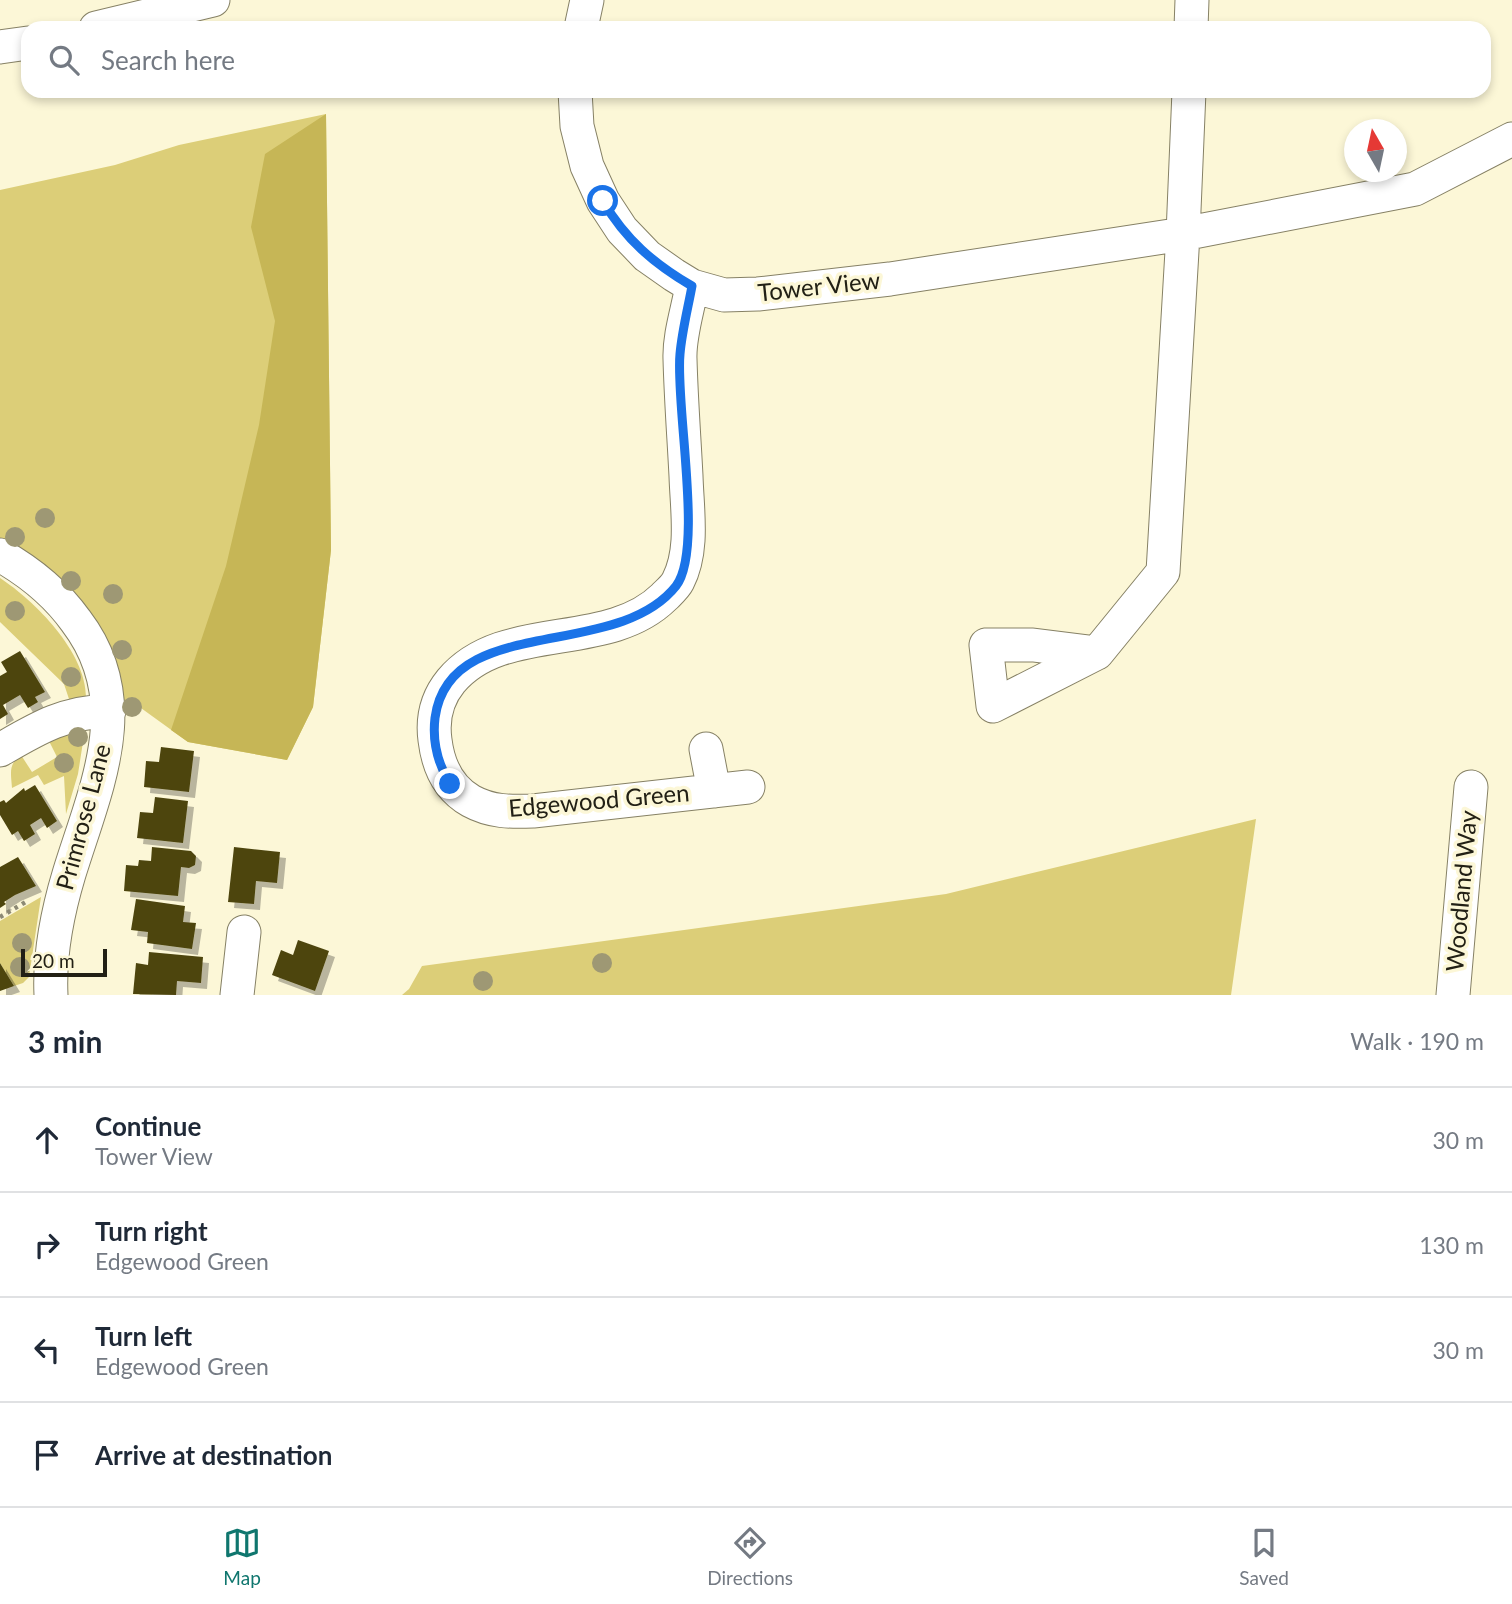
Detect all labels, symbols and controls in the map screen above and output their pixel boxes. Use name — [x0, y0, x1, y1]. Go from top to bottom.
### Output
search box — [21, 21, 1491, 98]
icon: search — [45, 41, 83, 79]
text: Search here — [101, 44, 235, 76]
north arrow — [1344, 119, 1407, 182]
route start — [587, 185, 618, 216]
street label: Tower View — [756, 265, 882, 306]
street label: Primrose Lane — [49, 741, 116, 893]
route end — [434, 768, 465, 799]
street label: Edgewood Green — [507, 777, 691, 822]
street label: Woodland Way — [1439, 808, 1482, 973]
scale bar — [21, 946, 107, 978]
text: 20 m — [32, 949, 75, 972]
text: 3 min — [28, 1023, 102, 1059]
text: Walk · 190 m — [1350, 1027, 1484, 1055]
text: Continue — [95, 1110, 201, 1142]
icon: ahead — [28, 1121, 66, 1159]
text: 30 m — [1433, 1126, 1484, 1154]
text: Tower View — [95, 1142, 213, 1170]
text: Turn right — [95, 1215, 208, 1247]
icon: right — [28, 1226, 66, 1264]
text: 130 m — [1419, 1231, 1484, 1259]
text: Edgewood Green — [95, 1247, 269, 1275]
text: Turn left — [95, 1320, 192, 1352]
icon: left — [28, 1331, 66, 1369]
text: 30 m — [1433, 1336, 1484, 1364]
text: Edgewood Green — [95, 1352, 269, 1380]
icon: arrive — [28, 1436, 66, 1474]
text: Arrive at destination — [95, 1439, 332, 1471]
tab: Map — [223, 1524, 261, 1589]
tab: Directions — [707, 1524, 793, 1589]
tab: Saved — [1239, 1524, 1289, 1589]

